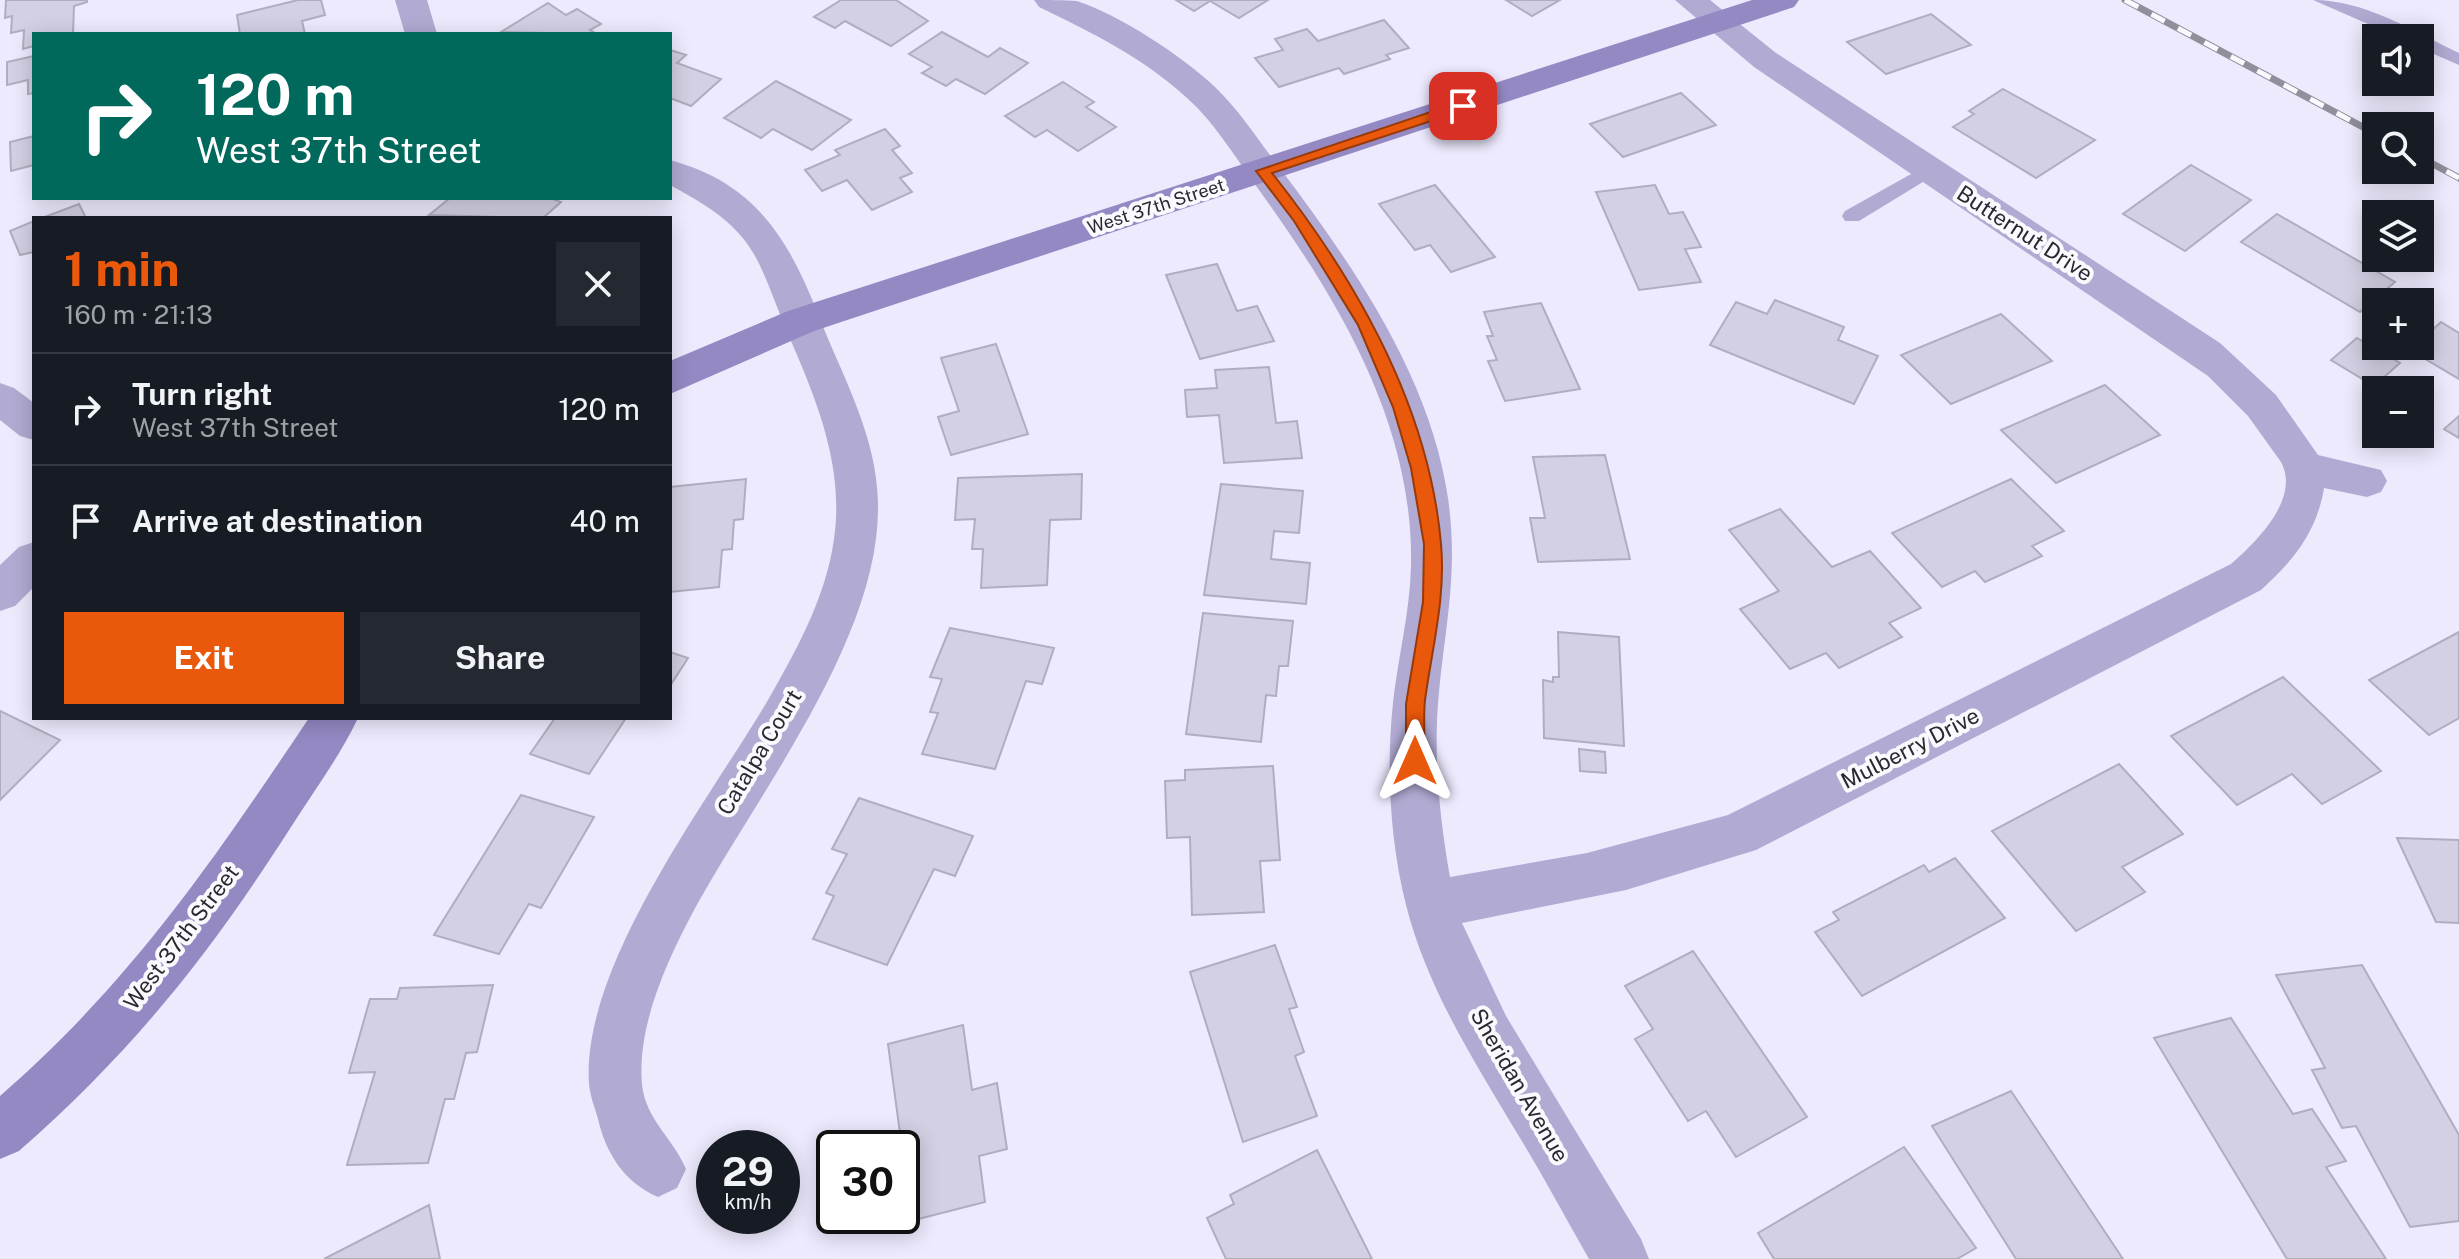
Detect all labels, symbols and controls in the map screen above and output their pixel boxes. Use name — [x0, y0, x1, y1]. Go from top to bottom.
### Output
map controls — [2362, 24, 2434, 448]
button: sound — [2362, 24, 2434, 96]
text: 120 m — [196, 62, 354, 128]
icon: right — [64, 64, 168, 168]
pin — [1429, 72, 1497, 140]
icon: arrive — [1441, 84, 1485, 128]
button: search — [2362, 112, 2434, 184]
text: West 37th Street — [196, 129, 482, 171]
street label: West 37th Street — [1085, 174, 1227, 238]
street label: Butternut Drive — [1952, 180, 2098, 286]
button: layers — [2362, 200, 2434, 272]
text: 1 min — [64, 240, 180, 297]
button: close — [556, 242, 640, 326]
button: + — [2362, 288, 2434, 360]
text: 160 m · 21:13 — [64, 299, 213, 330]
text: Turn right — [132, 376, 272, 412]
button: − — [2362, 376, 2434, 448]
icon: right — [64, 387, 108, 431]
text: 120 m — [558, 391, 640, 427]
text: West 37th Street — [132, 412, 338, 443]
icon: arrive — [64, 499, 108, 543]
text: Arrive at destination — [132, 503, 423, 539]
text: 40 m — [570, 503, 640, 539]
button: Exit — [64, 612, 344, 704]
button: Share — [360, 612, 640, 704]
street label: Catalpa Court — [711, 685, 807, 819]
street label: Mulberry Drive — [1837, 702, 1983, 794]
position arrow — [1373, 719, 1457, 803]
street label: West 37th Street — [118, 859, 244, 1015]
street label: Sheridan Avenue — [1466, 1004, 1574, 1166]
speed limit sign: 30 — [816, 1130, 920, 1234]
text: 29 — [722, 1148, 774, 1195]
text: km/h — [724, 1190, 772, 1214]

